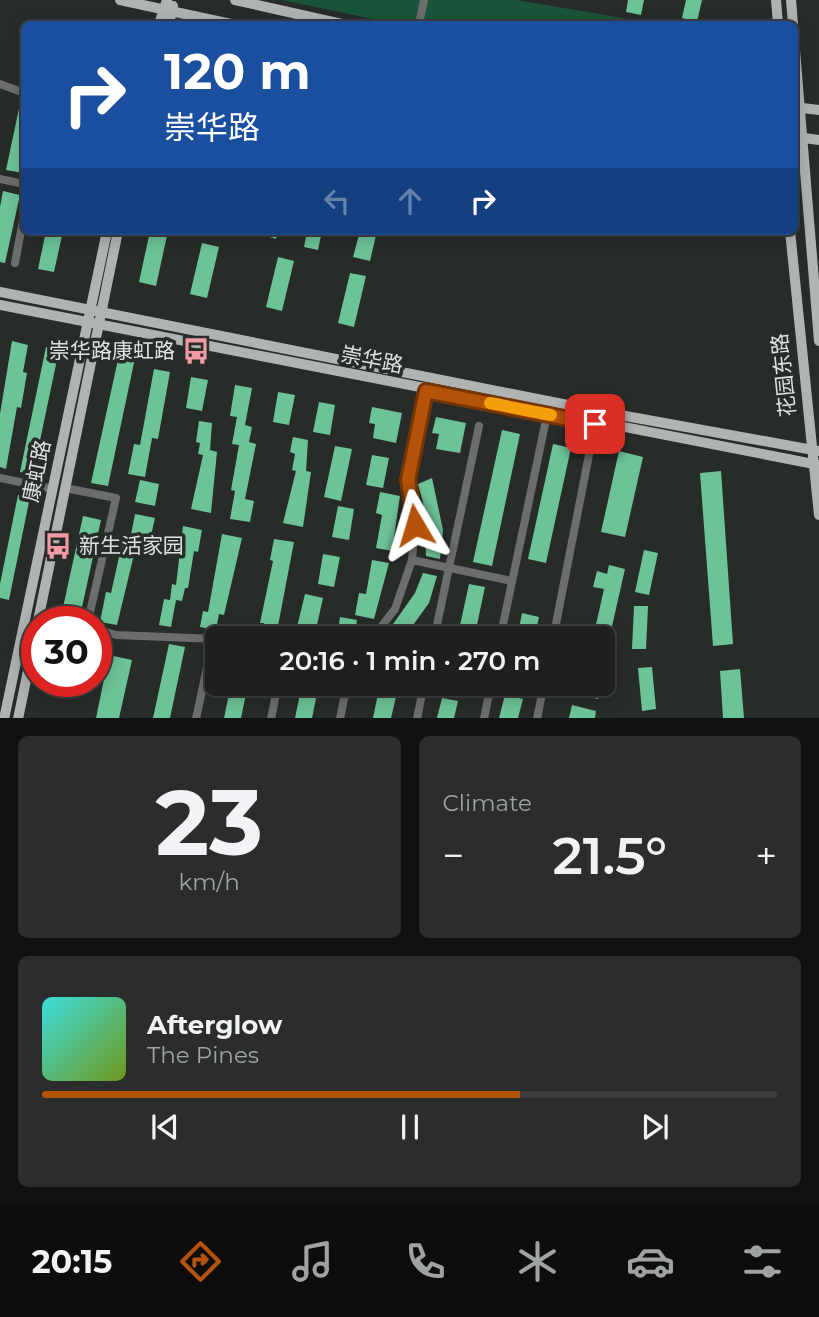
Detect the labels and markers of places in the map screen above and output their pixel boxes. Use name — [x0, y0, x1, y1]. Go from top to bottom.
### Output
bus stop icon: 崇华路康虹路 — [181, 336, 211, 366]
place label: 崇华路康虹路 — [49, 338, 175, 363]
pin — [565, 394, 625, 454]
bus stop icon: 新生活家园 — [43, 531, 73, 561]
place label: 新生活家园 — [79, 533, 184, 558]

